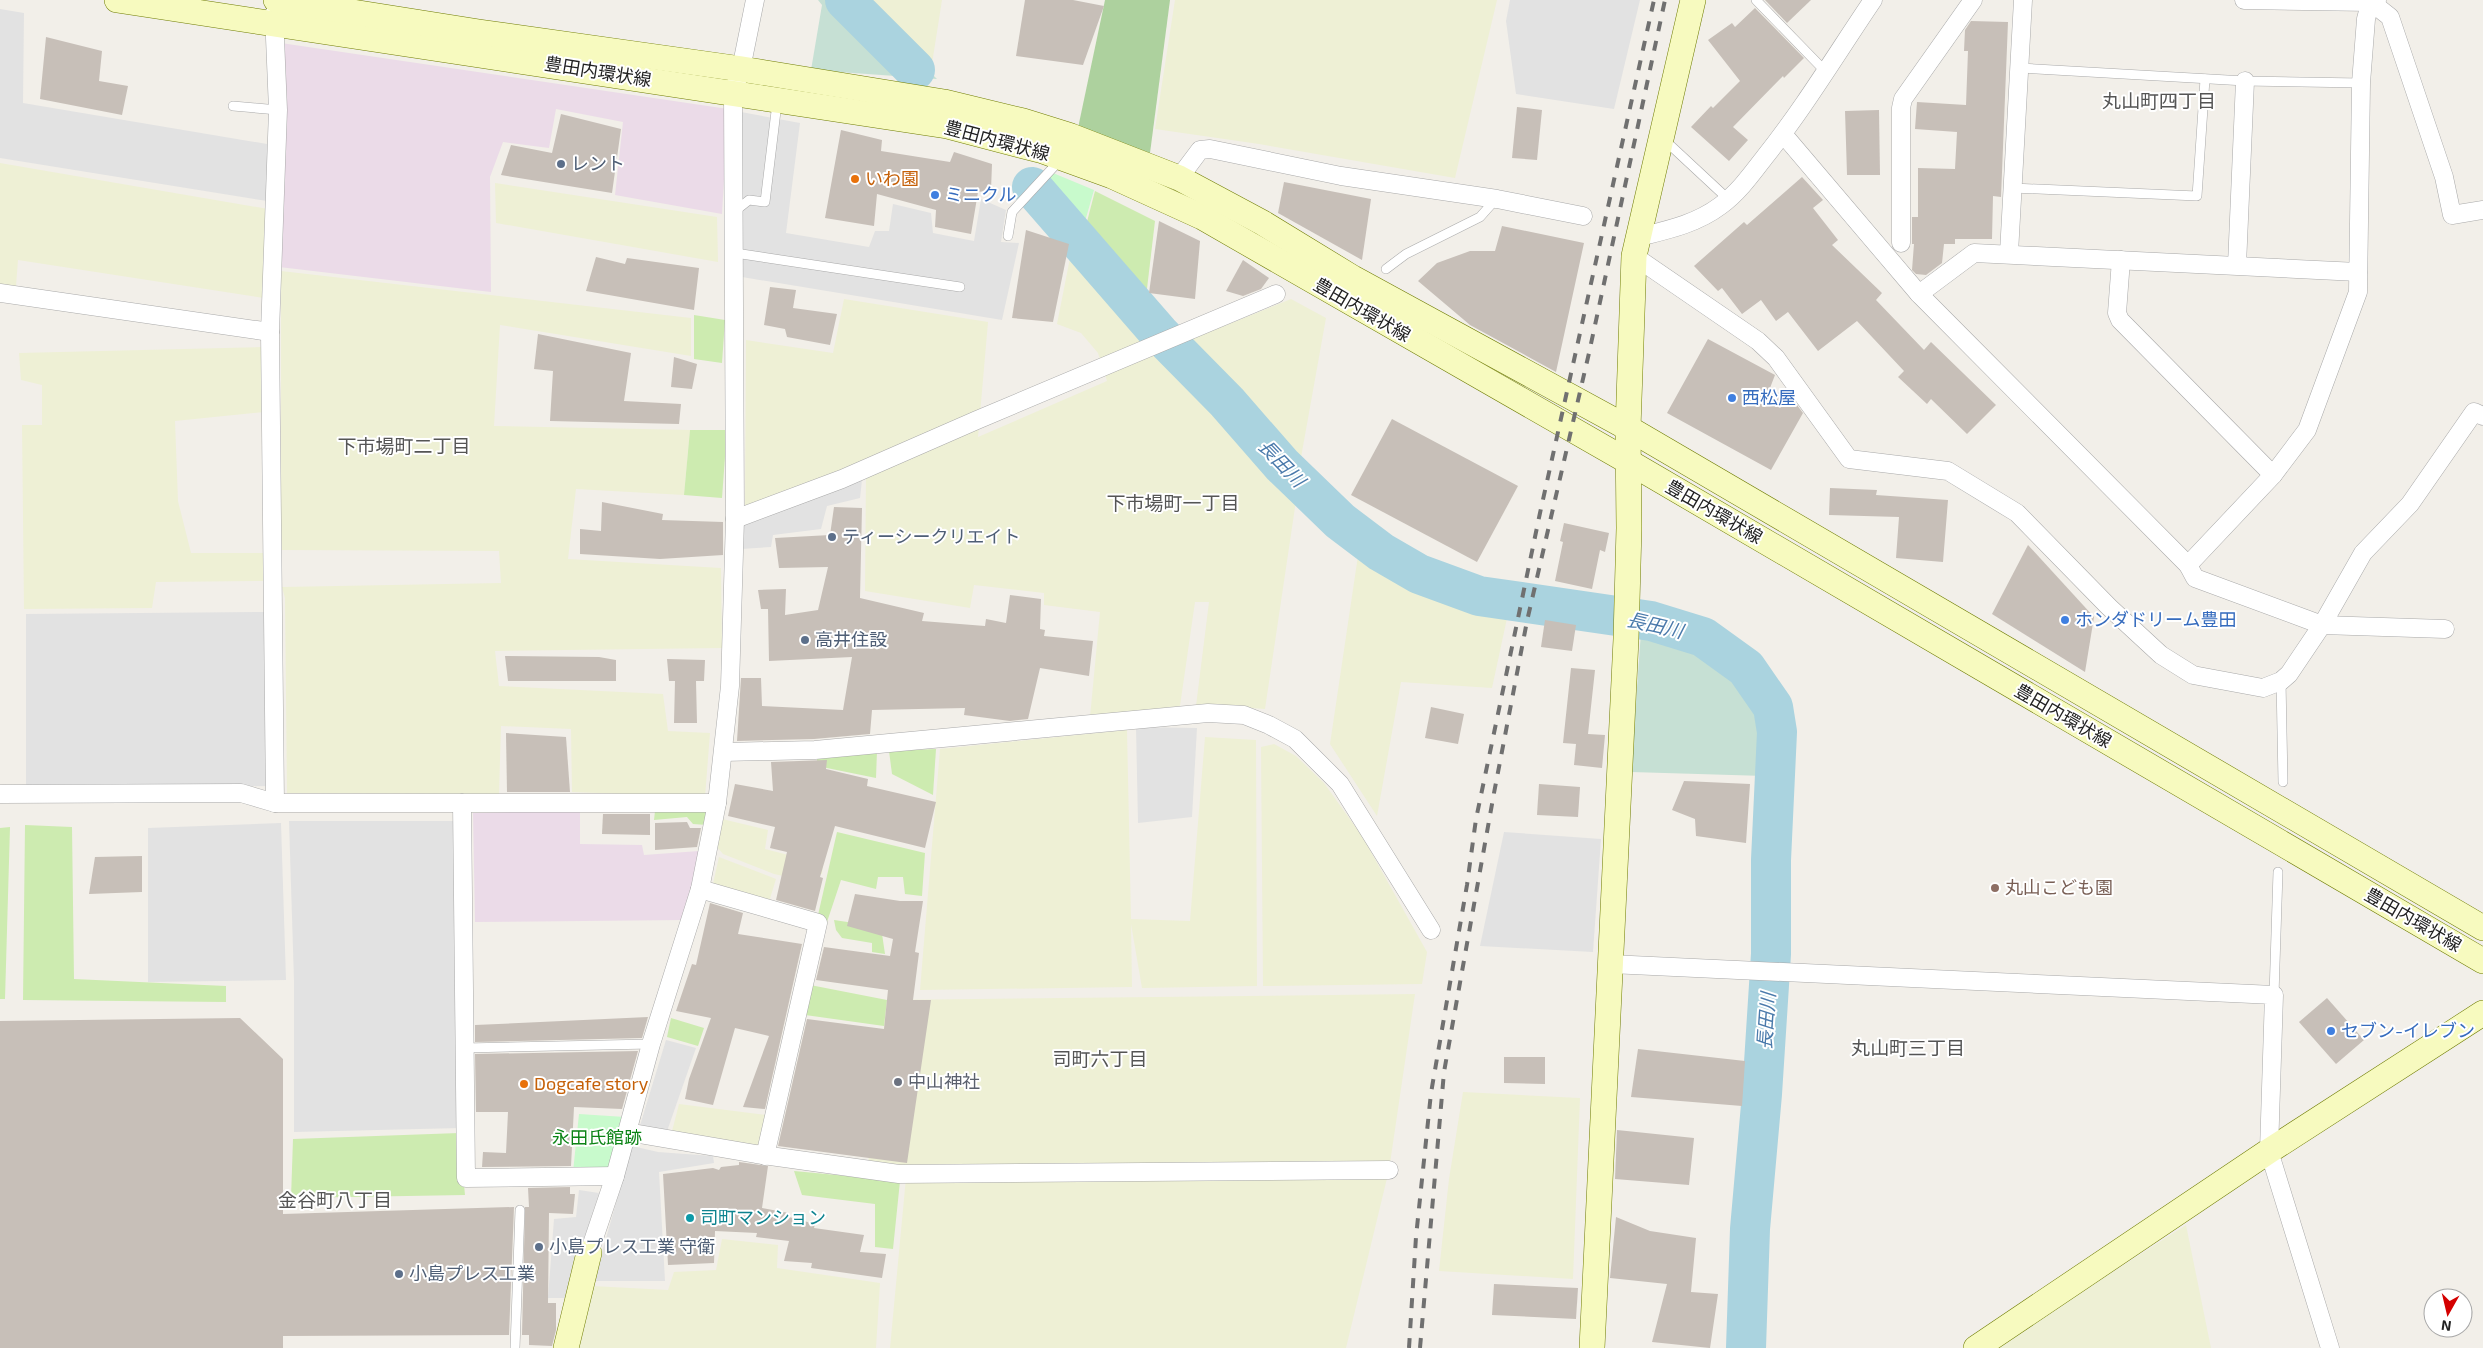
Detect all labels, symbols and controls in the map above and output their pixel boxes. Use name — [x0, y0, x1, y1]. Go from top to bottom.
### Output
street label: 豊田内環状線 — [543, 52, 653, 90]
district label: 丸山町四丁目 — [2102, 89, 2216, 112]
street label: 豊田内環状線 — [942, 115, 1052, 165]
place label: レント — [571, 152, 625, 174]
marker: レント — [555, 158, 567, 170]
place label: いわ園 — [865, 167, 919, 189]
marker: いわ園 — [849, 173, 861, 185]
place label: ミニクル — [945, 183, 1016, 205]
marker: ミニクル — [929, 189, 941, 201]
street label: 豊田内環状線 — [1310, 273, 1415, 346]
place label: 西松屋 — [1742, 386, 1796, 408]
marker: 西松屋 — [1726, 392, 1738, 404]
district label: 下市場町二丁目 — [337, 434, 471, 457]
water label: 長田川 — [1254, 434, 1312, 493]
street label: 豊田内環状線 — [1662, 475, 1767, 548]
district label: 下市場町一丁目 — [1106, 491, 1240, 514]
place label: ティーシークリエイト — [842, 525, 1021, 547]
marker: ティーシークリエイト — [826, 531, 838, 543]
water label: 長田川 — [1625, 607, 1687, 643]
place label: ホンダドリーム豊田 — [2075, 608, 2236, 630]
marker: ホンダドリーム豊田 — [2059, 614, 2071, 626]
place label: 高井住設 — [815, 628, 887, 650]
marker: 高井住設 — [799, 634, 811, 646]
street label: 豊田内環状線 — [2011, 679, 2116, 752]
place label: 丸山こども園 — [2005, 876, 2113, 898]
marker: 丸山こども園 — [1989, 882, 2001, 894]
street label: 豊田内環状線 — [2361, 883, 2466, 956]
water label: 長田川 — [1752, 990, 1779, 1050]
place label: セブン-イレブン — [2341, 1019, 2475, 1041]
marker: セブン-イレブン — [2325, 1025, 2337, 1037]
district label: 丸山町三丁目 — [1851, 1036, 1965, 1059]
district label: 司町六丁目 — [1052, 1047, 1148, 1070]
place label: 中山神社 — [908, 1070, 980, 1092]
place label: Dogcafe story — [534, 1072, 649, 1094]
marker: 中山神社 — [892, 1076, 904, 1088]
marker: Dogcafe story — [518, 1078, 530, 1090]
park label: 永田氏館跡 — [552, 1126, 642, 1148]
district label: 金谷町八丁目 — [278, 1188, 392, 1211]
place label: 司町マンション — [700, 1206, 826, 1228]
marker: 司町マンション — [684, 1212, 696, 1224]
place label: 小島プレス工業 守衛 — [549, 1235, 715, 1257]
marker: 小島プレス工業 守衛 — [533, 1241, 545, 1253]
place label: 小島プレス工業 — [409, 1262, 535, 1284]
marker: 小島プレス工業 — [393, 1268, 405, 1280]
north arrow — [2423, 1288, 2473, 1338]
text: N — [2440, 1317, 2452, 1335]

